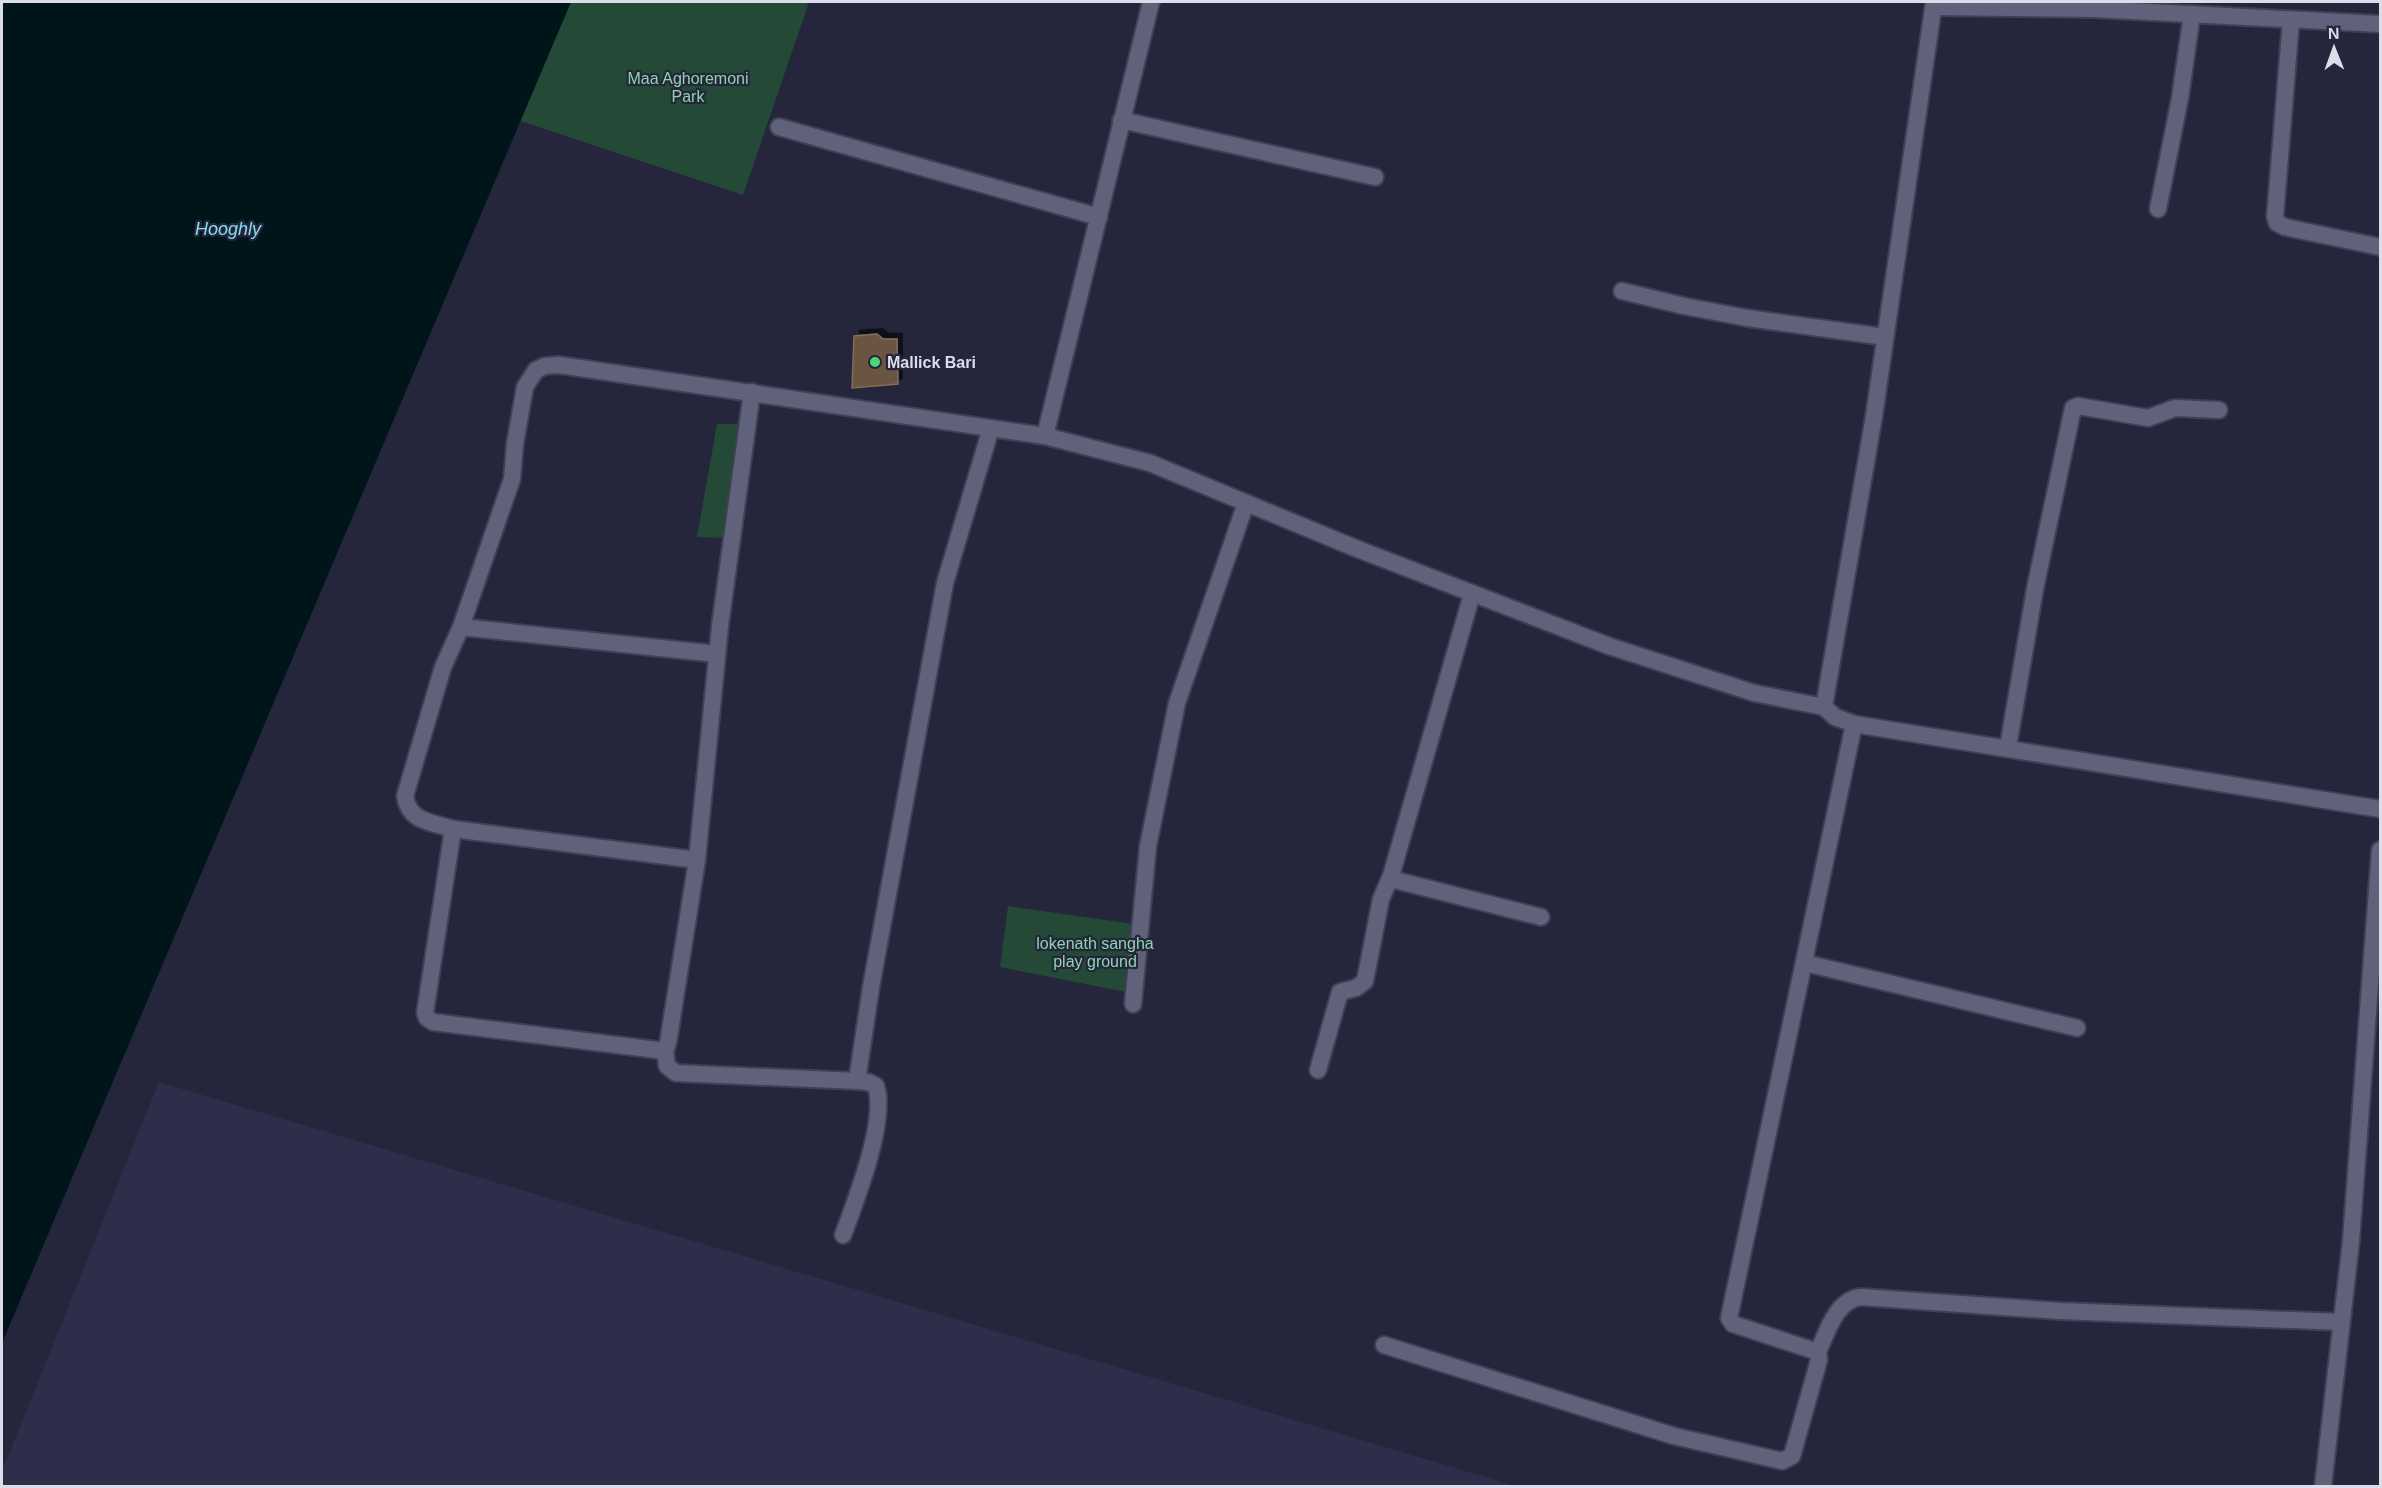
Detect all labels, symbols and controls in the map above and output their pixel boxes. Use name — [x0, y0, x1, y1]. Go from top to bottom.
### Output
north arrow — [2304, 18, 2364, 78]
text: N — [2328, 25, 2340, 42]
park label: Maa Aghoremoni Park — [628, 70, 748, 105]
water label: Hooghly — [195, 219, 262, 239]
place label: Mallick Bari — [887, 354, 976, 371]
marker: Mallick Bari — [868, 355, 882, 369]
park label: lokenath sangha play ground — [1036, 935, 1154, 970]

